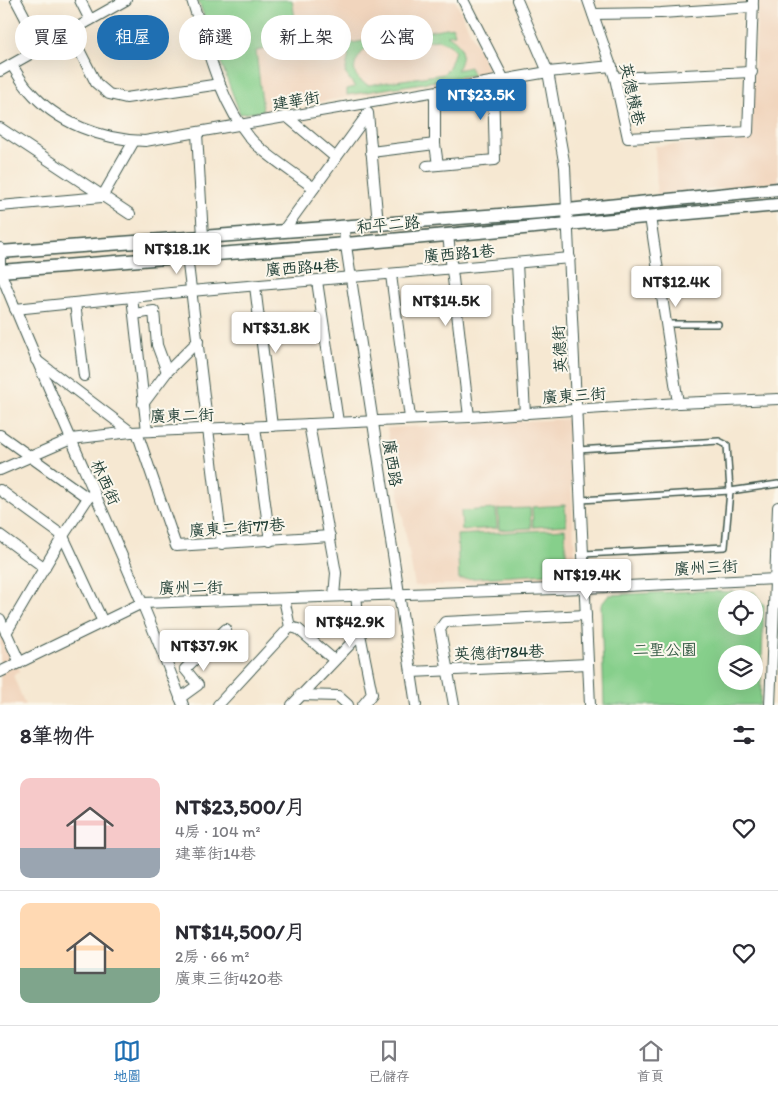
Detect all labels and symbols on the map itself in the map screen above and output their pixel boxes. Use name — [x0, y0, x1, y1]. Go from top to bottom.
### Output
street label: 英德橫巷 — [616, 61, 649, 127]
pin: NT$23.5K — [429, 78, 533, 121]
street label: 建華街 — [271, 87, 321, 114]
street label: 和平二路 — [355, 212, 421, 237]
pin: NT$18.1K — [125, 232, 229, 275]
street label: 廣西路1巷 — [423, 241, 495, 266]
street label: 廣西路4巷 — [265, 255, 339, 280]
pin: NT$12.4K — [624, 266, 728, 308]
pin: NT$14.5K — [394, 284, 498, 327]
pin: NT$31.8K — [224, 312, 328, 354]
street label: 英德街 — [549, 325, 570, 373]
street label: 廣東三街 — [541, 384, 607, 407]
street label: 廣東二街 — [150, 405, 214, 426]
street label: 廣西路 — [379, 438, 406, 488]
street label: 林西街 — [87, 456, 124, 508]
street label: 廣東二街77巷 — [189, 515, 286, 540]
street label: 廣州三街 — [674, 556, 738, 579]
pin: NT$19.4K — [535, 558, 639, 601]
street label: 廣州二街 — [159, 577, 223, 598]
pin: NT$42.9K — [298, 606, 402, 648]
pin: NT$37.9K — [152, 630, 256, 672]
park label: 二聖公園 — [633, 640, 697, 659]
street label: 英德街784巷 — [454, 641, 544, 664]

